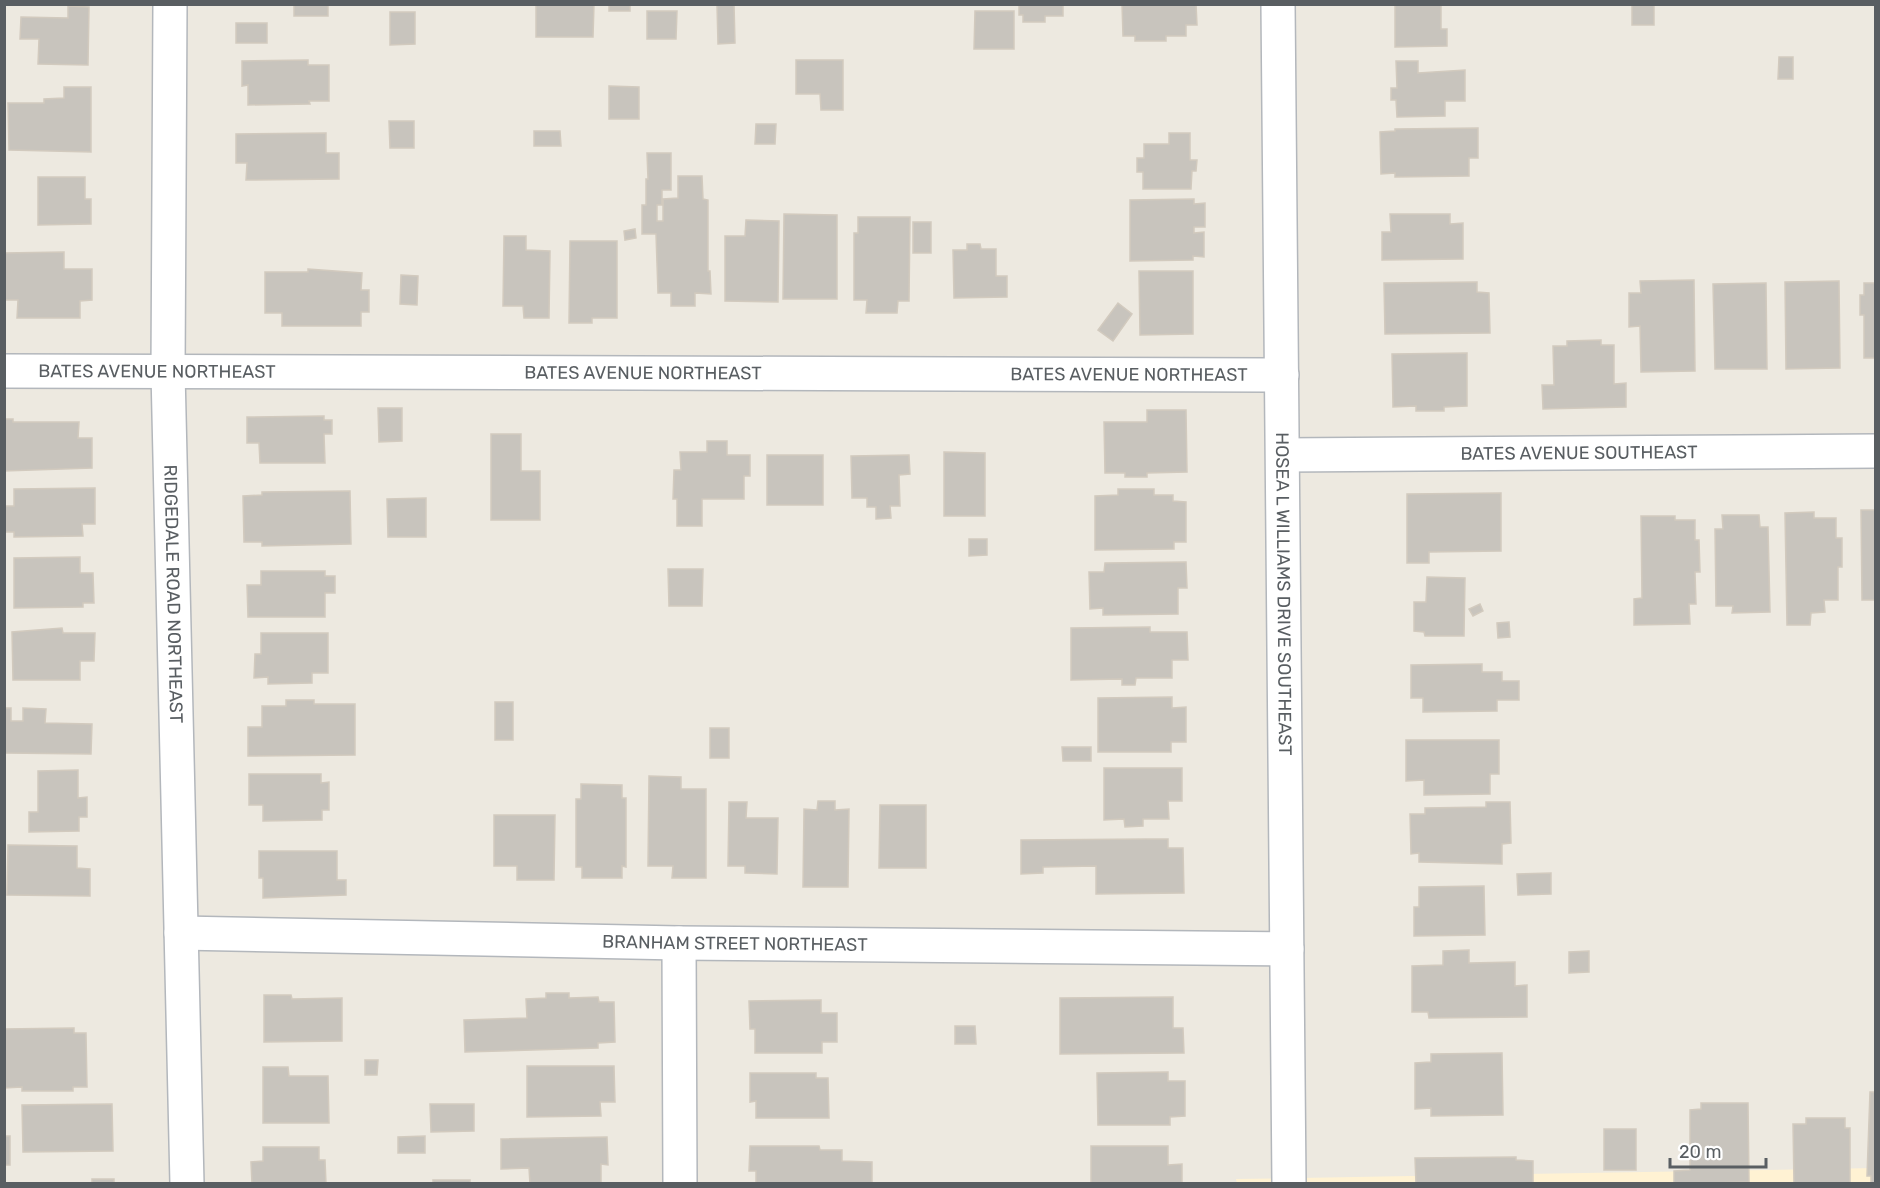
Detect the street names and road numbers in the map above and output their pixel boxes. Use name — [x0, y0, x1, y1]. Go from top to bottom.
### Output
street label: BATES AVENUE NORTHEAST — [38, 360, 276, 383]
street label: BATES AVENUE NORTHEAST — [524, 362, 762, 384]
street label: BATES AVENUE NORTHEAST — [1010, 363, 1248, 386]
street label: HOSEA L WILLIAMS DRIVE SOUTHEAST — [1271, 432, 1296, 756]
street label: BATES AVENUE SOUTHEAST — [1460, 441, 1698, 465]
street label: RIDGEDALE ROAD NORTHEAST — [159, 464, 187, 723]
street label: BRANHAM STREET NORTHEAST — [602, 930, 868, 956]

